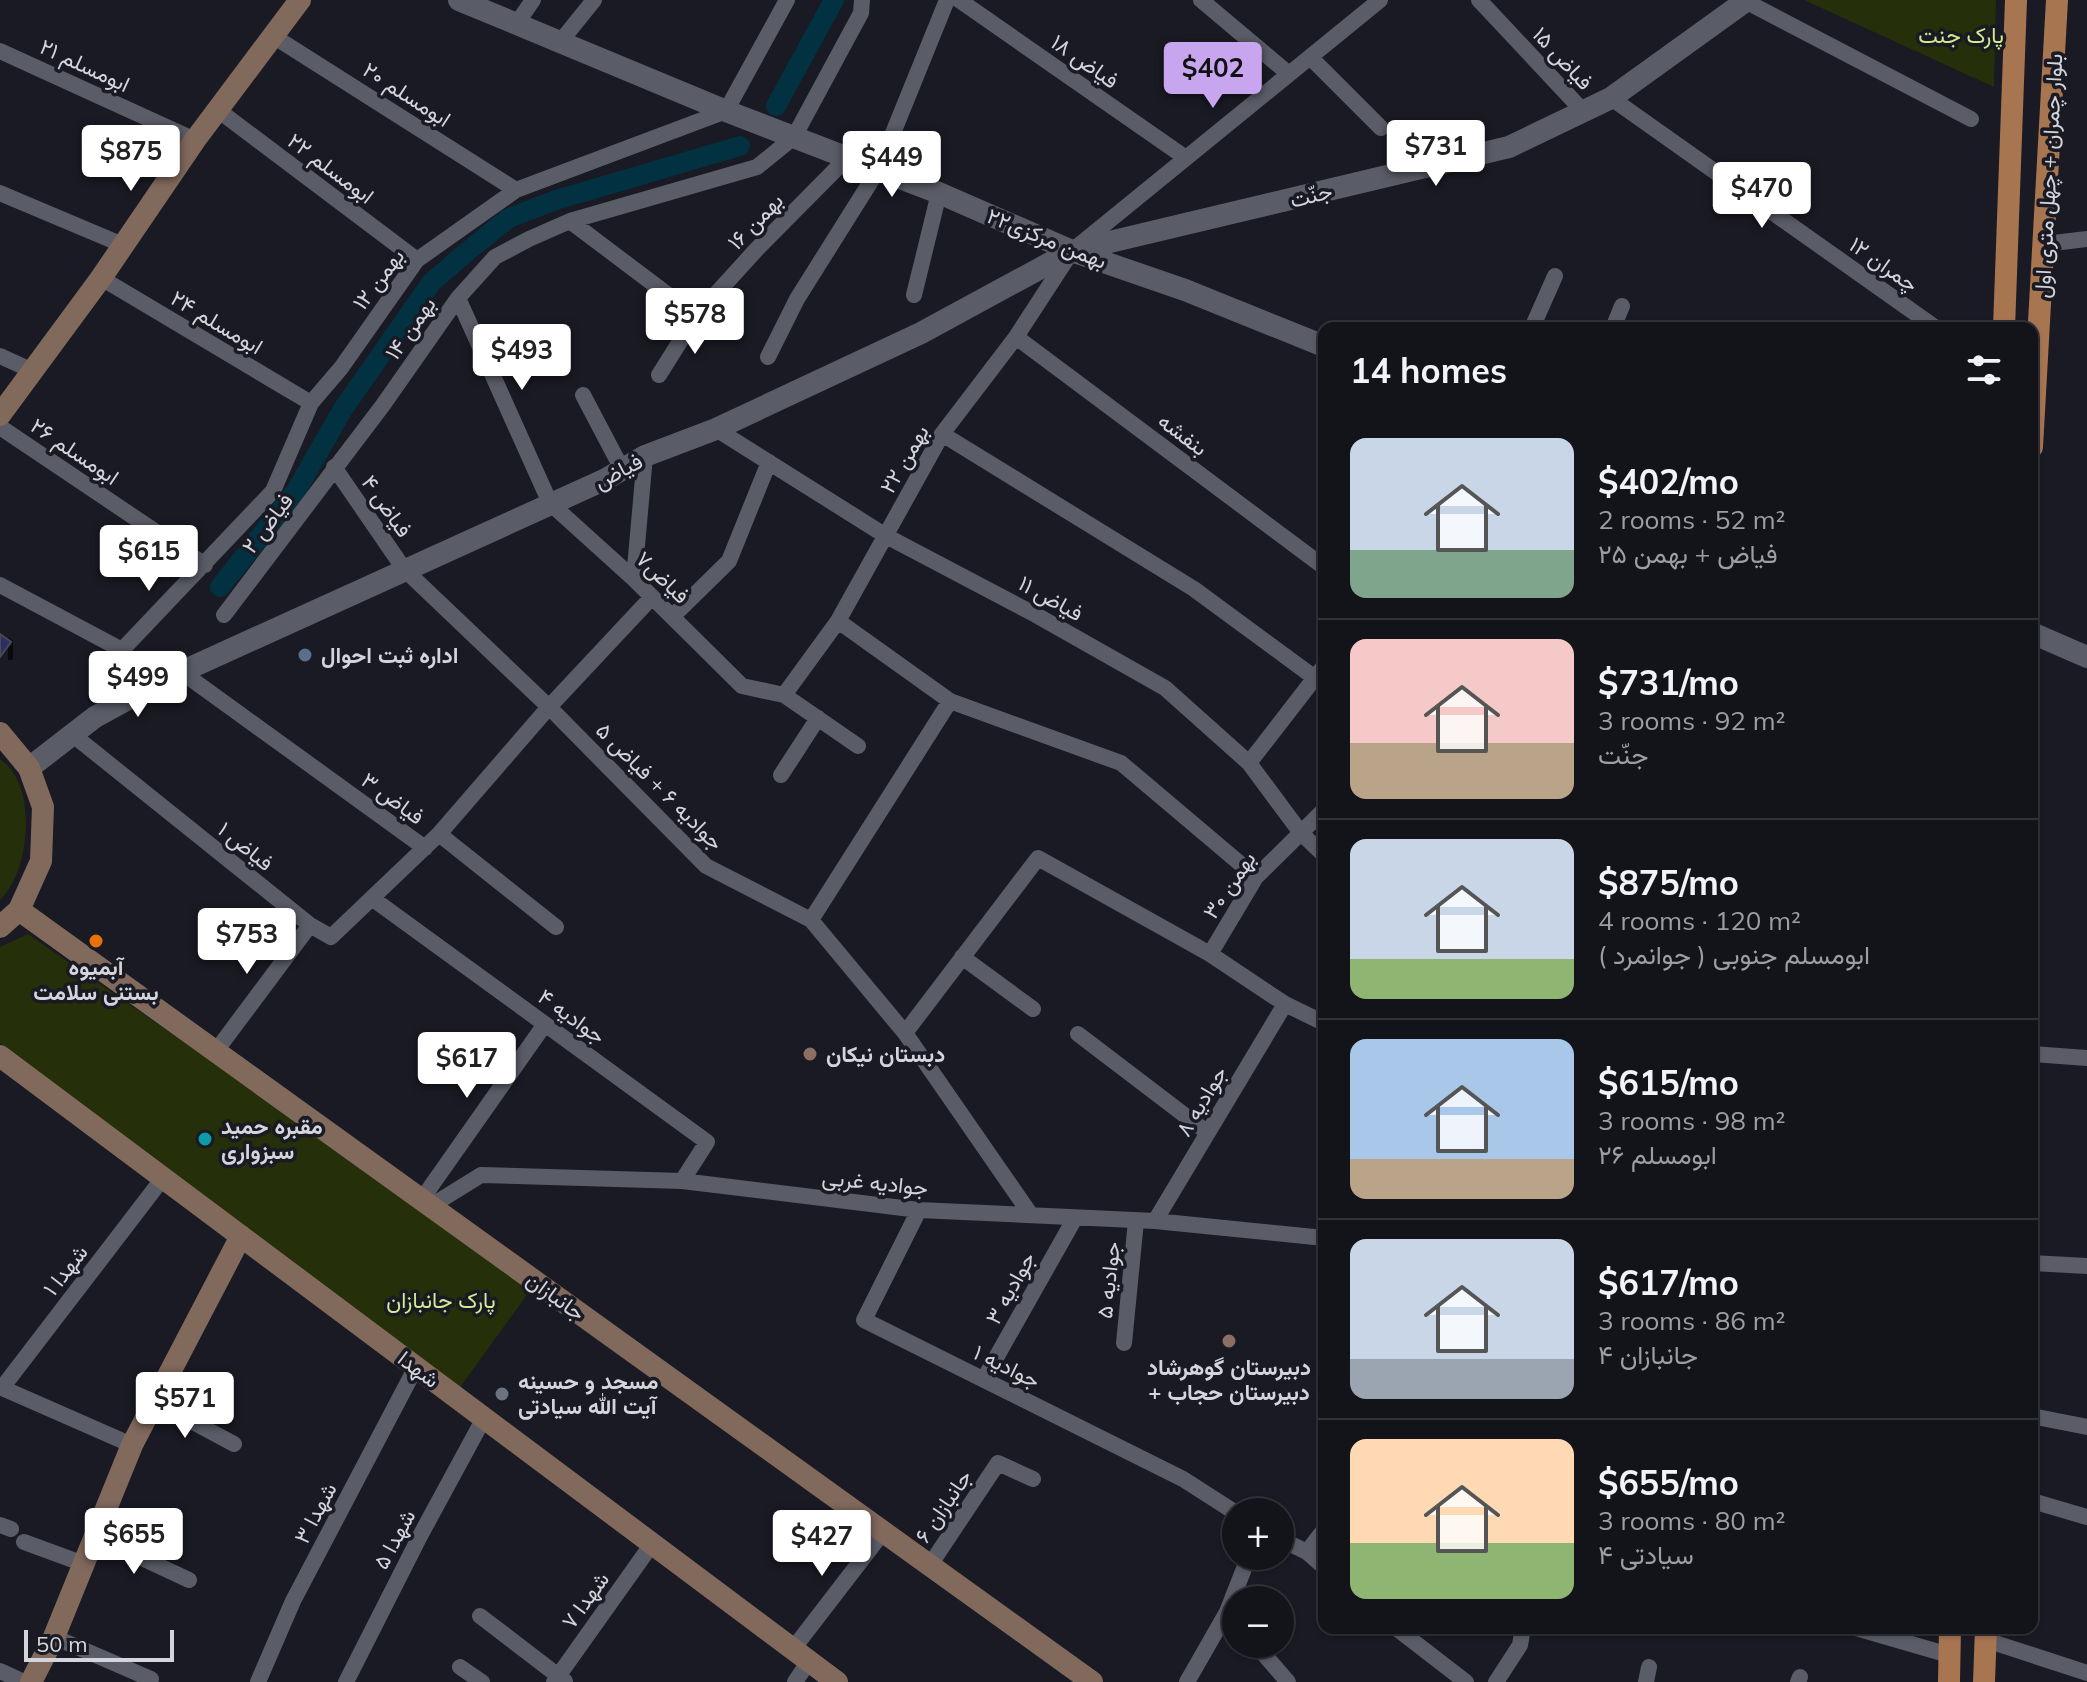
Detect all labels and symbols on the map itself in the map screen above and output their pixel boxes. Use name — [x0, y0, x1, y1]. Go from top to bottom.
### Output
street label: فیاض ۱۵ — [1527, 21, 1599, 95]
park label: پارک جنت — [1918, 21, 2004, 50]
street label: فیاض ۱۸ — [1046, 28, 1124, 94]
street label: ابومسلم ۲۱ — [35, 32, 135, 99]
pin: $402 — [1166, 42, 1260, 110]
street label: بلوار چمران + چهل متری اول — [2028, 53, 2069, 299]
street label: ابومسلم ۲۰ — [357, 55, 456, 134]
pin: $731 — [1389, 120, 1483, 188]
pin: $875 — [84, 125, 178, 193]
street label: ابومسلم ۲۲ — [281, 126, 380, 210]
pin: $449 — [845, 131, 939, 199]
pin: $470 — [1715, 162, 1809, 230]
street label: جنّت — [1287, 176, 1335, 214]
street label: بهمن ۱۶ — [721, 187, 789, 255]
street label: ۲۲بهمن مرکزی — [983, 201, 1111, 275]
street label: چمران ۱۲ — [1843, 230, 1924, 299]
street label: بهمن ۱۲ — [346, 243, 410, 315]
street label: ابومسلم ۲۴ — [165, 284, 268, 361]
pin: $578 — [648, 288, 742, 356]
street label: بهمن ۱۴ — [378, 291, 442, 365]
pin: $493 — [475, 324, 569, 392]
street label: بنفشه — [1153, 406, 1213, 462]
street label: ابومسلم ۲۶ — [25, 411, 125, 492]
street label: بهمن ۲۲ — [873, 420, 935, 498]
street label: فیاض — [589, 447, 647, 495]
street label: فیاض ۴ — [356, 469, 418, 543]
street label: فیاض ۲ — [235, 487, 299, 559]
pin: $615 — [102, 525, 196, 593]
street label: فیاض۷ — [630, 545, 696, 609]
street label: فیاض ۱۱ — [1014, 569, 1088, 627]
place label: اداره ثبت احوال — [321, 641, 458, 669]
marker: اداره ثبت احوال — [296, 646, 314, 664]
pin: $499 — [91, 651, 185, 719]
street label: جوادیه ۶ + فیاض ۵ — [590, 716, 730, 856]
street label: فیاض ۳ — [356, 766, 430, 830]
street label: فیاض ۱ — [213, 815, 279, 877]
street label: بهمن ۳۰ — [1196, 846, 1262, 924]
pin: $753 — [200, 908, 294, 976]
marker: آبمیوه بستنی سلامت — [87, 932, 105, 950]
place label: آبمیوه بستنی سلامت — [33, 953, 159, 1006]
street label: جوادیه ۴ — [533, 982, 611, 1050]
pin: $617 — [420, 1032, 514, 1100]
place label: دبستان نیکان — [826, 1040, 945, 1068]
marker: دبستان نیکان — [801, 1045, 819, 1063]
street label: جوادیه ۸ — [1169, 1061, 1233, 1141]
place label: مقبره حمید سبزواری — [221, 1112, 323, 1165]
marker: مقبره حمید سبزواری — [196, 1130, 214, 1148]
street label: جوادیه غربی — [821, 1163, 929, 1201]
street label: شهدا ۱ — [36, 1239, 94, 1301]
street label: جوادیه ۵ — [1090, 1240, 1126, 1320]
street label: جوادیه ۳ — [979, 1247, 1041, 1329]
street label: جانبازان — [521, 1265, 591, 1327]
park label: پارک جانبازان — [386, 1286, 496, 1315]
marker: دبیرستان گوهرشاد + دبیرستان حجاب — [1220, 1332, 1238, 1350]
street label: جوادیه ۱ — [969, 1338, 1045, 1394]
street label: شهدا — [393, 1344, 445, 1394]
place label: دبیرستان گوهرشاد + دبیرستان حجاب — [1147, 1353, 1311, 1406]
place label: مسجد و حسینه آیت الله سیادتی — [518, 1367, 658, 1420]
pin: $571 — [138, 1372, 232, 1440]
marker: مسجد و حسینه آیت الله سیادتی — [493, 1385, 511, 1403]
street label: جانبازان ۶ — [908, 1464, 978, 1548]
street label: شهدا ۳ — [287, 1478, 343, 1548]
street label: شهدا ۵ — [367, 1504, 421, 1574]
pin: $655 — [87, 1508, 181, 1576]
pin: $427 — [775, 1510, 869, 1578]
street label: شهدا ۷ — [555, 1566, 615, 1634]
scale bar — [24, 1626, 174, 1662]

